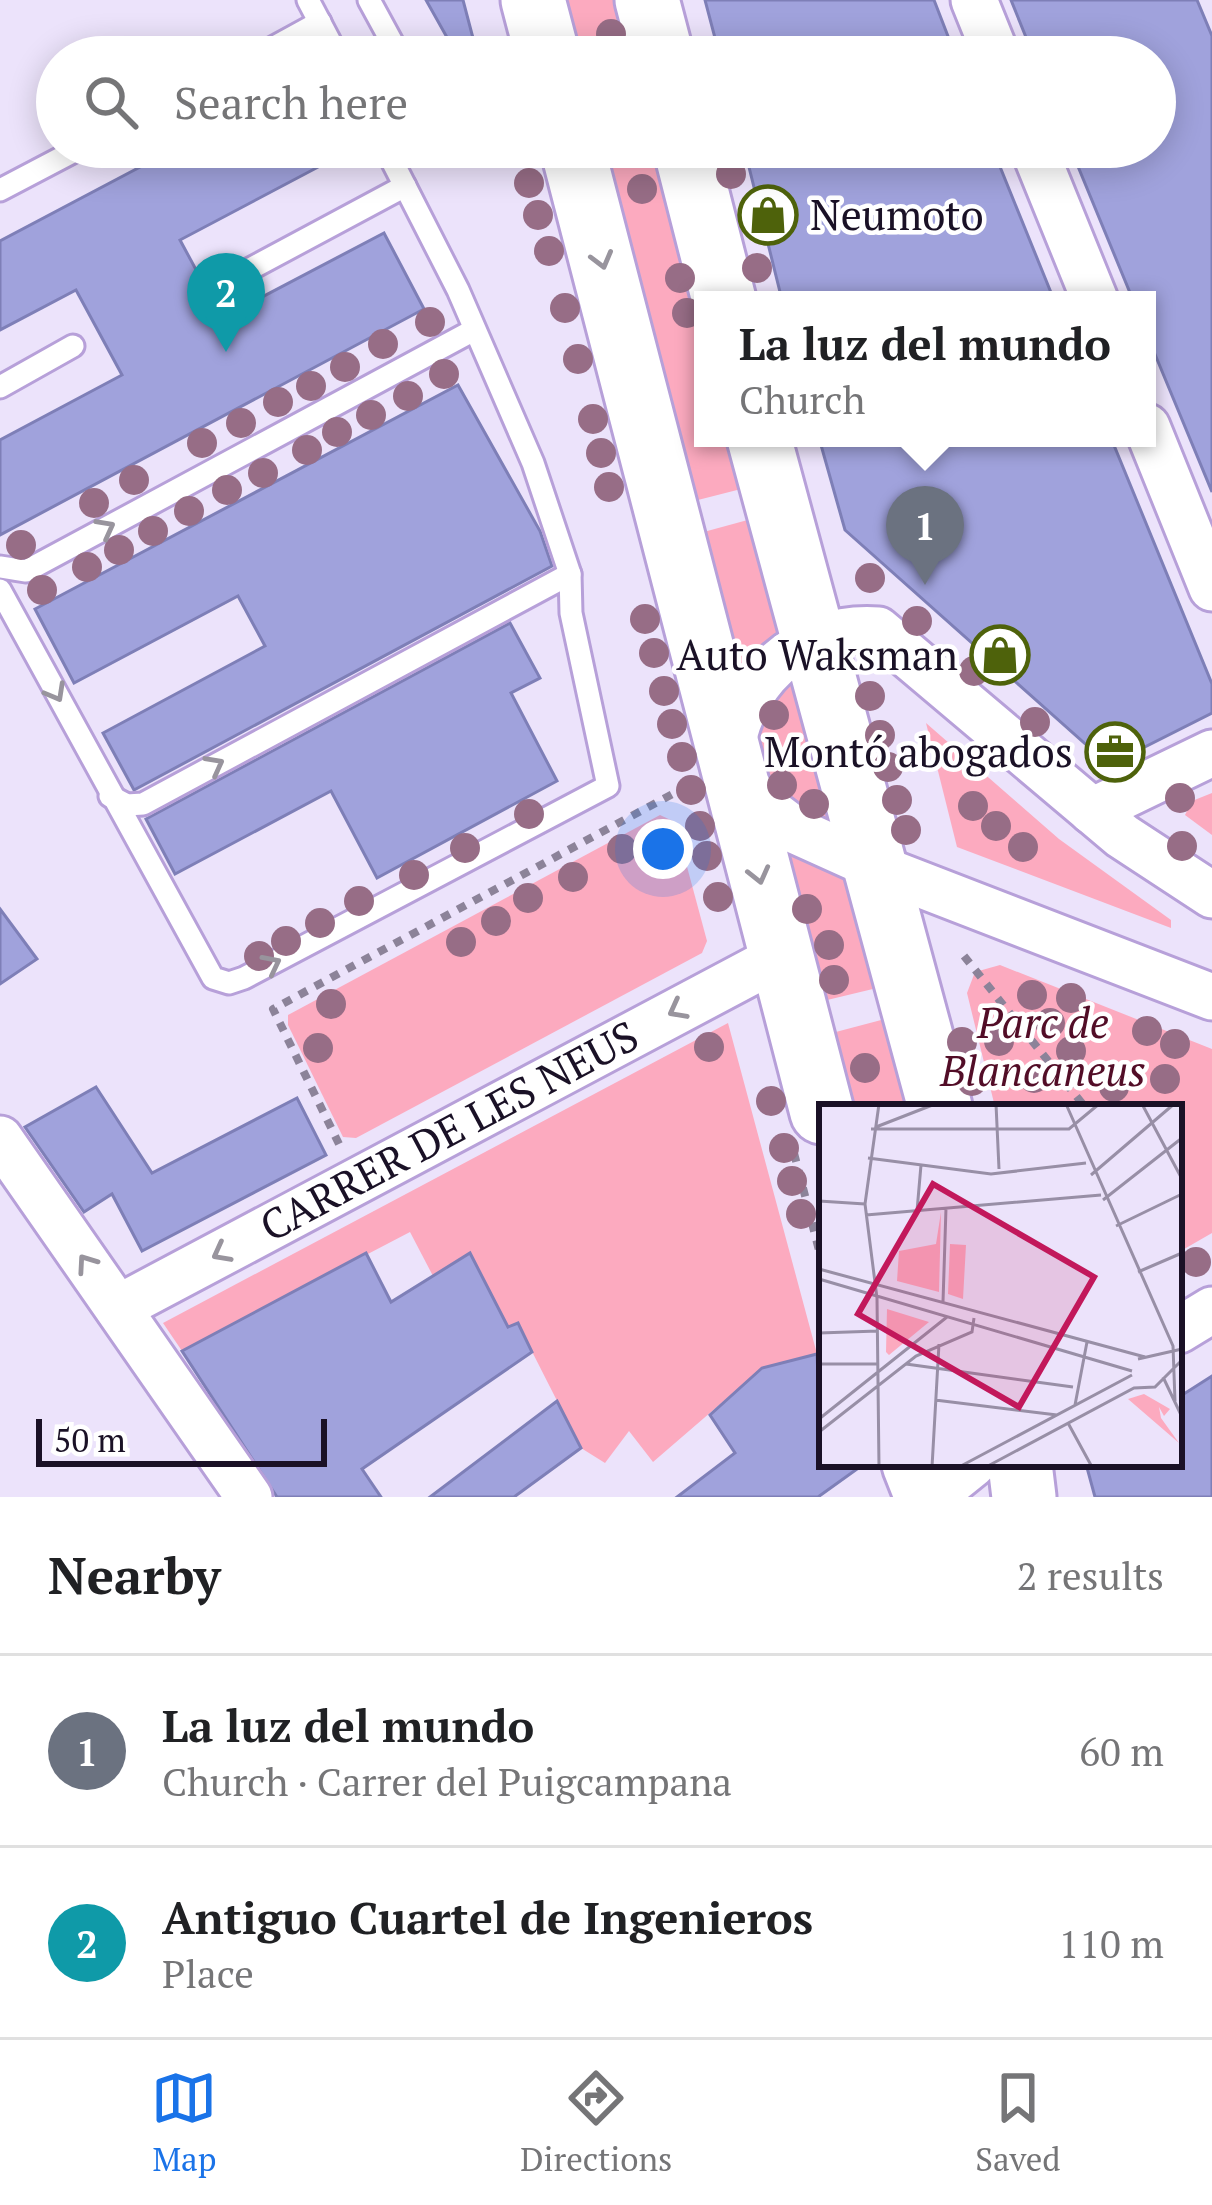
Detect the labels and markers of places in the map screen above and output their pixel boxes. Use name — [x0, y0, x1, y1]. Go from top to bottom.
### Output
shop icon: Neumoto — [737, 184, 799, 246]
place label: Neumoto — [810, 186, 984, 242]
pin: 2 — [187, 253, 265, 352]
pin: 1 — [886, 486, 964, 585]
shop icon: Auto Waksman — [969, 624, 1031, 686]
place label: Auto Waksman — [676, 626, 958, 682]
office icon: Montó abogados — [1084, 721, 1146, 783]
place label: Montó abogados — [764, 723, 1073, 779]

